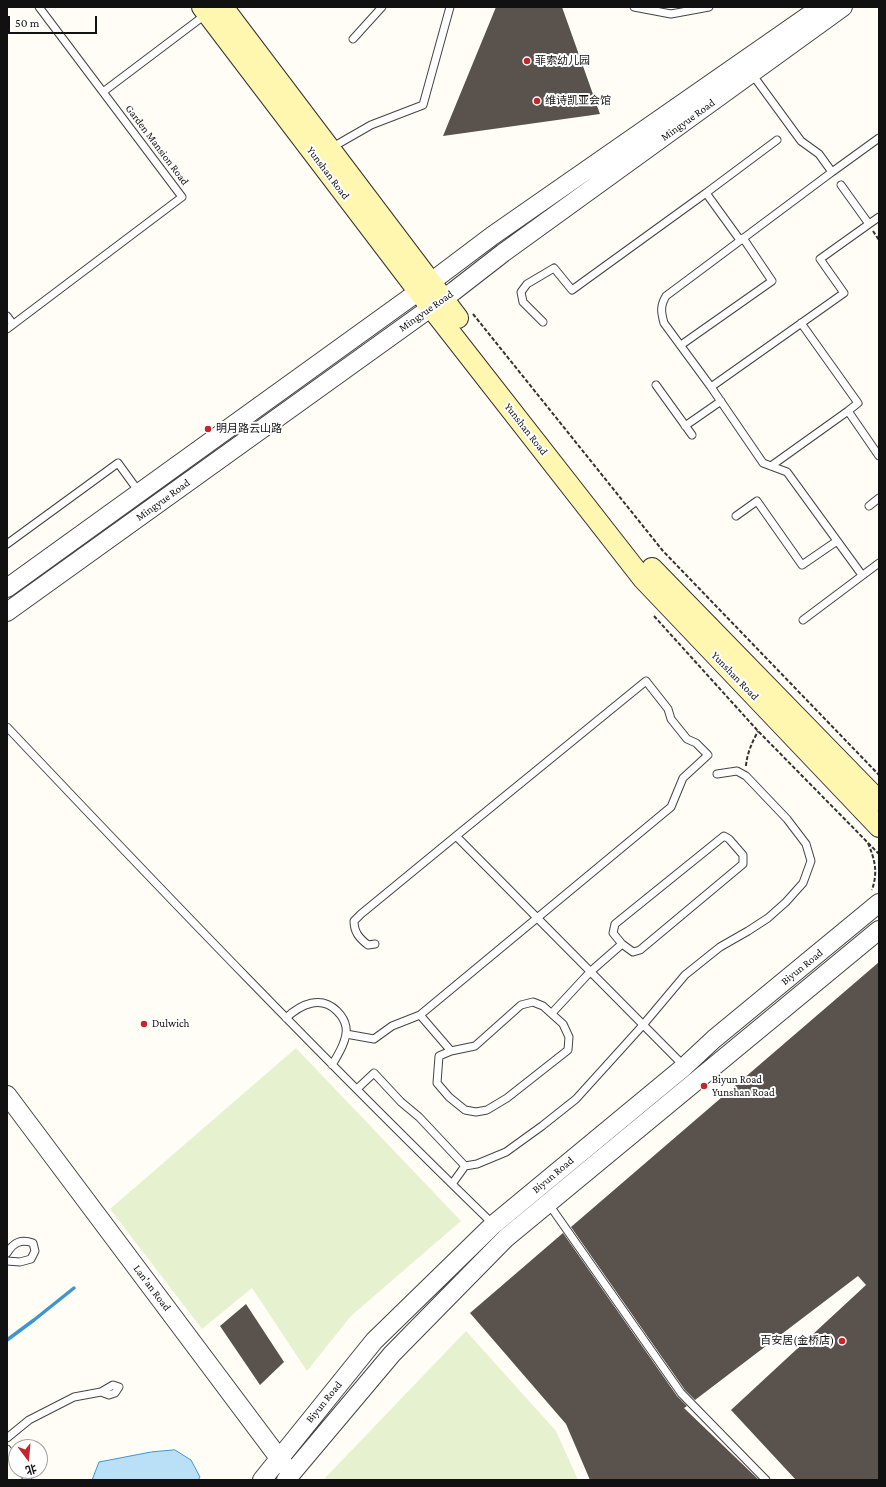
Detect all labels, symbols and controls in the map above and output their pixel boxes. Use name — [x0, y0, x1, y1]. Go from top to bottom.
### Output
scale bar — [10, 8, 99, 34]
text: 50 m — [15, 16, 39, 30]
place label: 菲索幼儿园 — [535, 54, 590, 68]
marker: 菲索幼儿园 — [522, 56, 532, 66]
place label: 维诗凯亚会馆 — [545, 94, 611, 108]
marker: 维诗凯亚会馆 — [532, 96, 542, 106]
street label: Mingyue Road — [658, 96, 718, 144]
street label: Garden Mansion Road — [122, 102, 192, 188]
street label: Yunshan Road — [304, 144, 352, 202]
street label: Mingyue Road — [396, 287, 456, 335]
street label: Yunshan Road — [502, 400, 550, 458]
place label: 明月路云山路 — [216, 422, 282, 436]
marker: 明月路云山路 — [203, 424, 213, 434]
street label: Mingyue Road — [133, 476, 193, 524]
street label: Yunshan Road — [708, 649, 762, 703]
street label: Biyun Road — [778, 946, 826, 988]
place label: Dulwich — [152, 1017, 189, 1031]
marker: Dulwich — [139, 1019, 149, 1029]
place label: Biyun Road Yunshan Road — [712, 1073, 775, 1099]
marker: Biyun Road Yunshan Road — [699, 1081, 709, 1091]
street label: Biyun Road — [530, 1154, 576, 1196]
street label: Lan'an Road — [130, 1262, 174, 1314]
place label: 百安居(金桥店) — [760, 1334, 834, 1348]
marker: 百安居(金桥店) — [837, 1336, 847, 1346]
street label: Biyun Road — [303, 1378, 345, 1426]
north arrow — [8, 1439, 48, 1479]
text: 北 — [24, 1462, 38, 1477]

